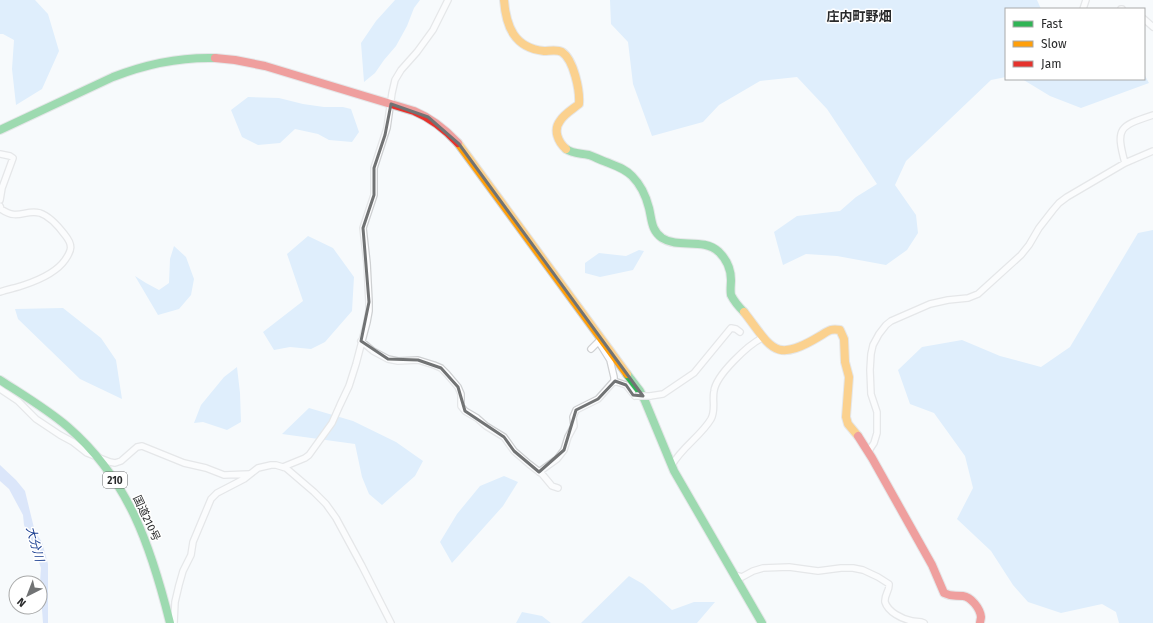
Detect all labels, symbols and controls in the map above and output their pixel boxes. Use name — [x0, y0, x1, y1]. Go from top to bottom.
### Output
legend — [1005, 8, 1145, 80]
district label: 庄内町野畑 — [826, 9, 892, 24]
text: Fast — [1041, 17, 1063, 31]
text: Slow — [1041, 37, 1067, 51]
text: Jam — [1041, 57, 1061, 71]
road number: 210 — [103, 472, 127, 488]
street label: 国道210号 — [130, 493, 163, 543]
water label: 大分川 — [23, 525, 47, 565]
north arrow — [8, 575, 48, 615]
text: N — [15, 595, 29, 609]

